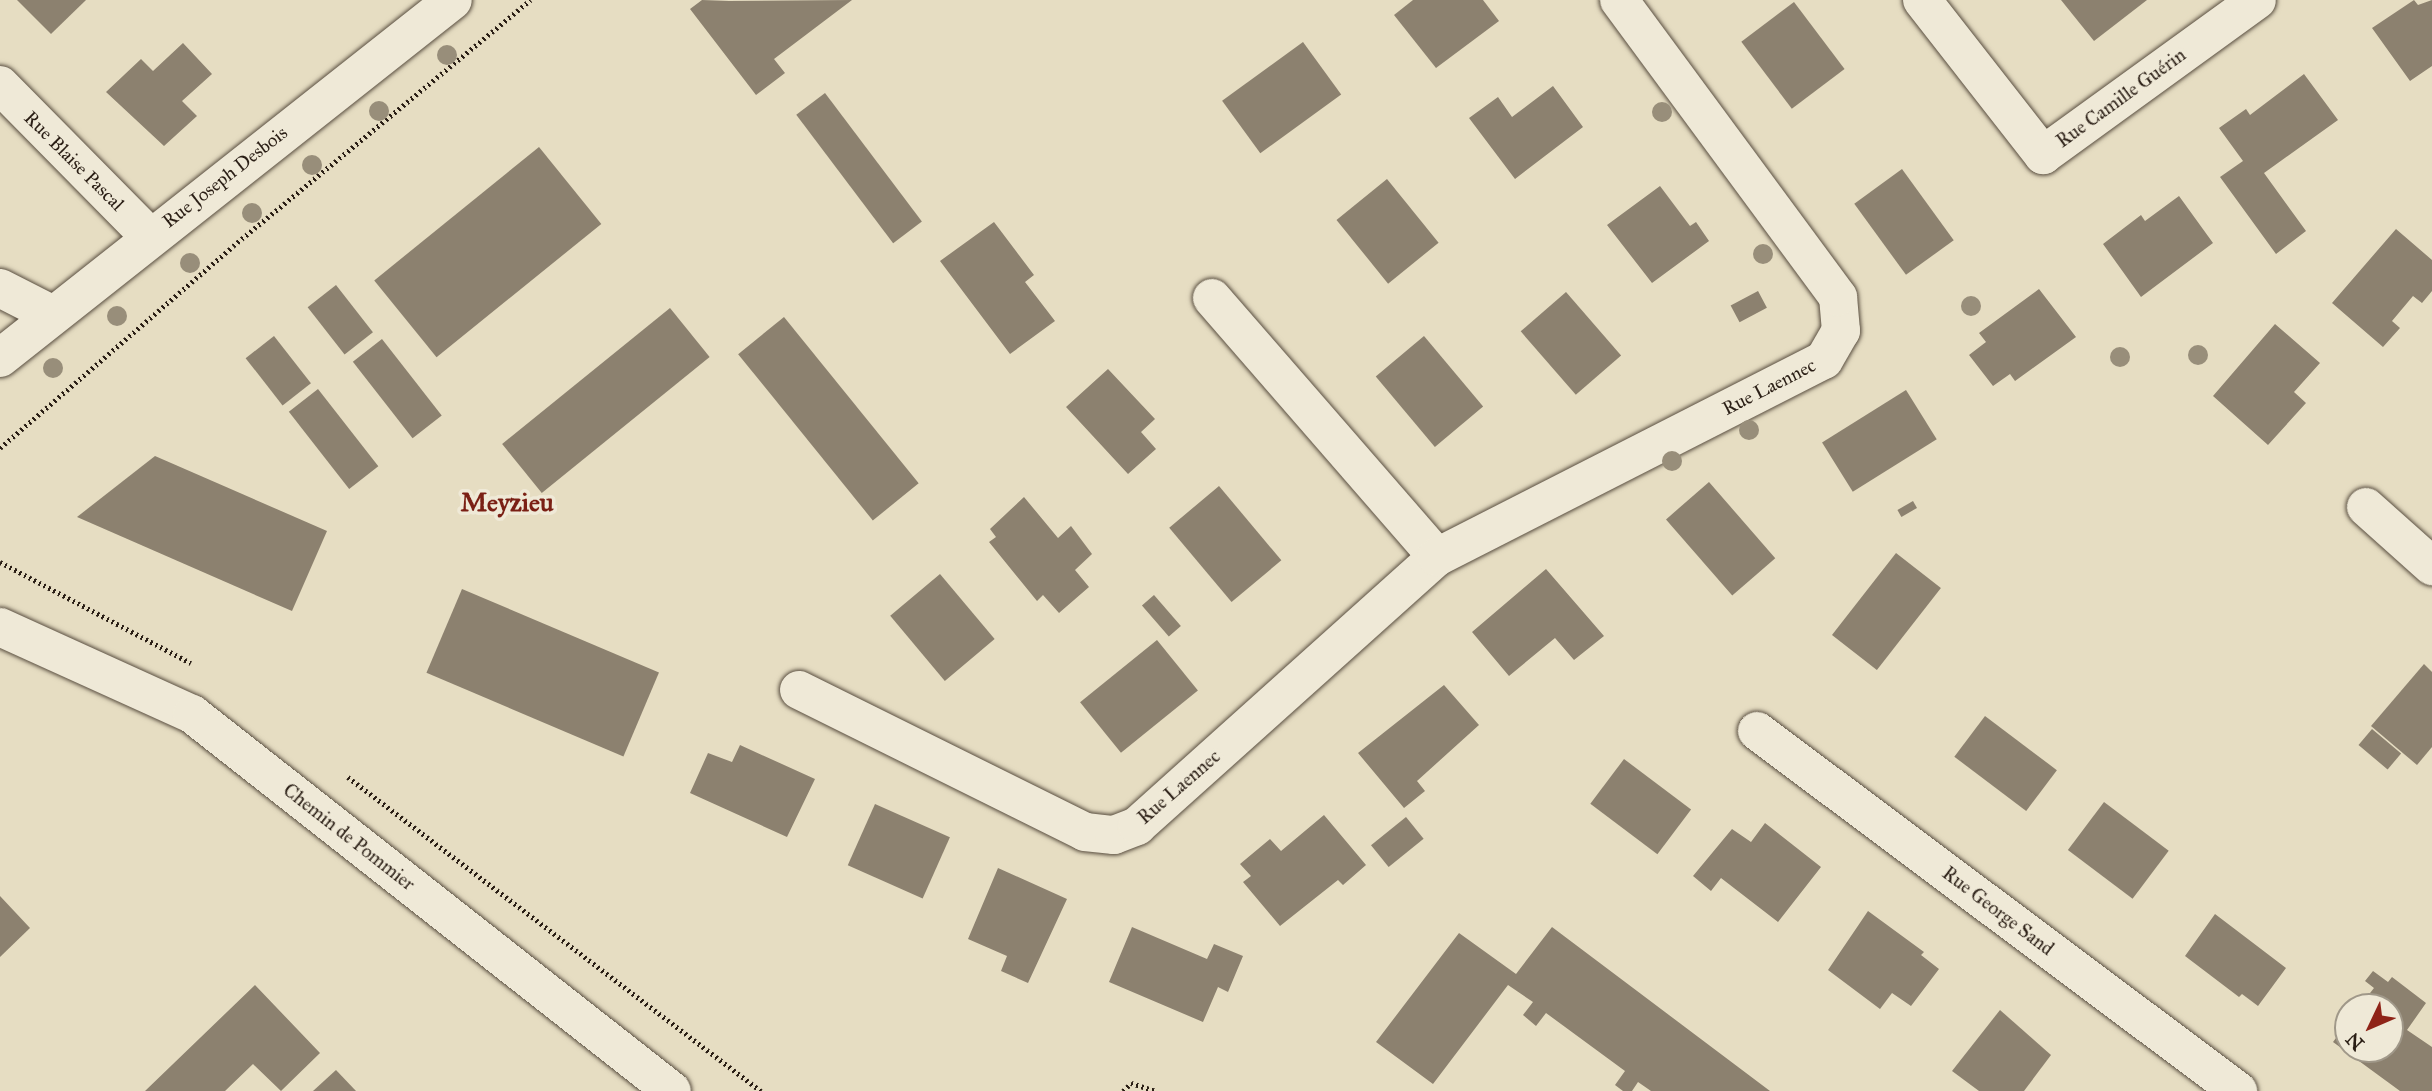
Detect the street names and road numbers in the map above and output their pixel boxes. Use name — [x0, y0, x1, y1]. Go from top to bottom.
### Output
street label: Rue Camille Guérin — [2052, 43, 2190, 153]
street label: Rue Blaise Pascal — [19, 106, 129, 216]
street label: Rue Joseph Desbois — [158, 121, 292, 233]
street label: Rue Laennec — [1718, 354, 1820, 420]
street label: Rue Laennec — [1133, 745, 1225, 829]
street label: Chemin de Pommier — [279, 779, 419, 895]
street label: Rue George Sand — [1938, 862, 2058, 960]

